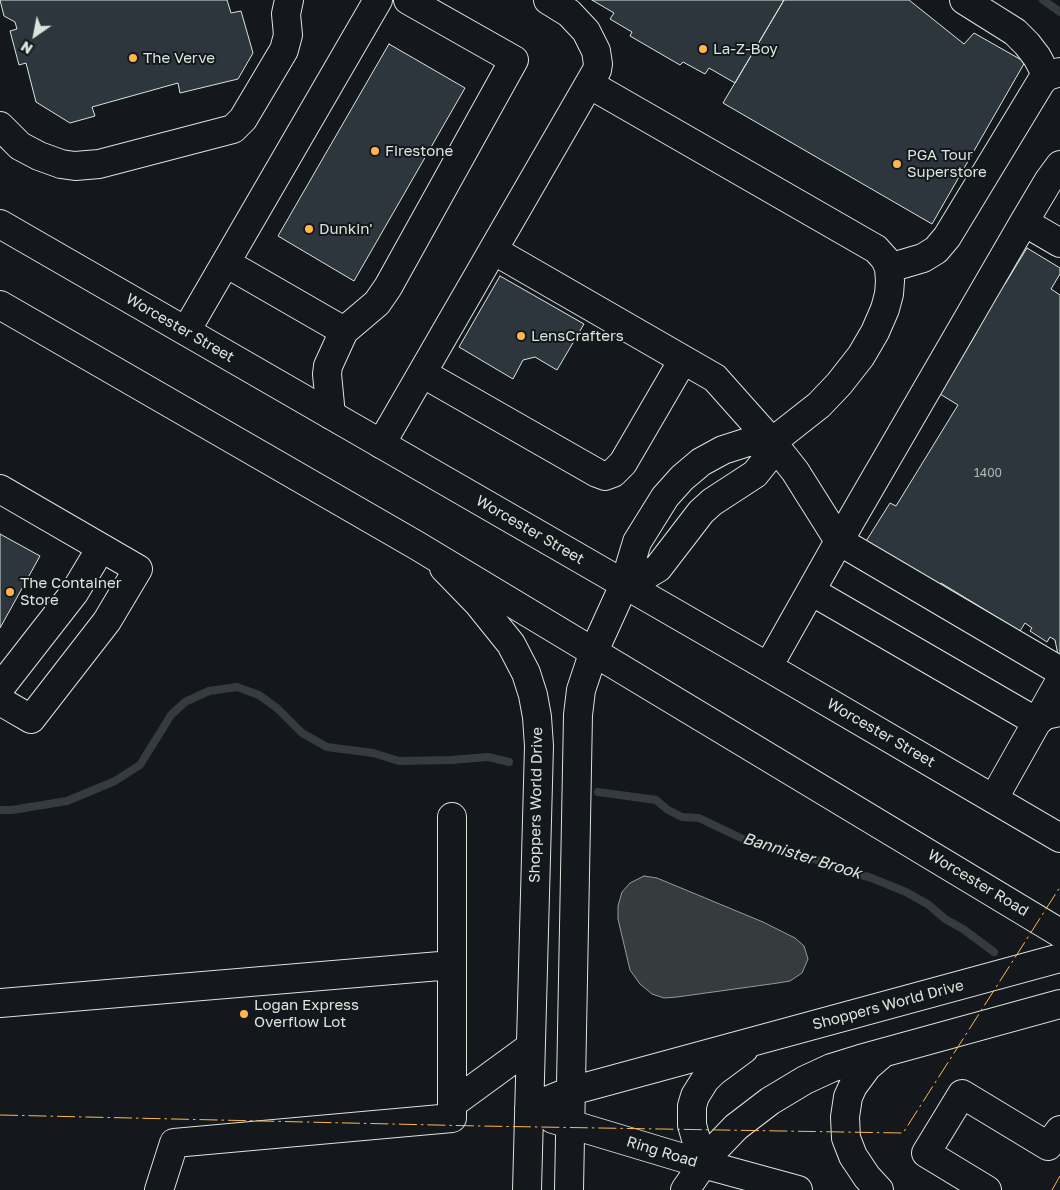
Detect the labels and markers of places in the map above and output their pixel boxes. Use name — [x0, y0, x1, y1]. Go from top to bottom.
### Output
place label: La-Z-Boy — [713, 40, 778, 58]
marker: La-Z-Boy — [697, 43, 709, 55]
place label: The Verve — [143, 49, 215, 67]
marker: The Verve — [127, 52, 139, 64]
place label: Firestone — [385, 142, 453, 160]
marker: Firestone — [369, 145, 381, 157]
place label: PGA Tour Superstore — [907, 146, 987, 181]
marker: PGA Tour Superstore — [891, 158, 903, 170]
place label: Dunkin' — [319, 220, 373, 238]
marker: Dunkin' — [303, 223, 315, 235]
place label: LensCrafters — [531, 327, 624, 345]
marker: LensCrafters — [515, 330, 527, 342]
place label: The Container Store — [20, 574, 122, 609]
marker: The Container Store — [4, 586, 16, 598]
place label: Logan Express Overflow Lot — [254, 996, 359, 1031]
marker: Logan Express Overflow Lot — [238, 1008, 250, 1020]

